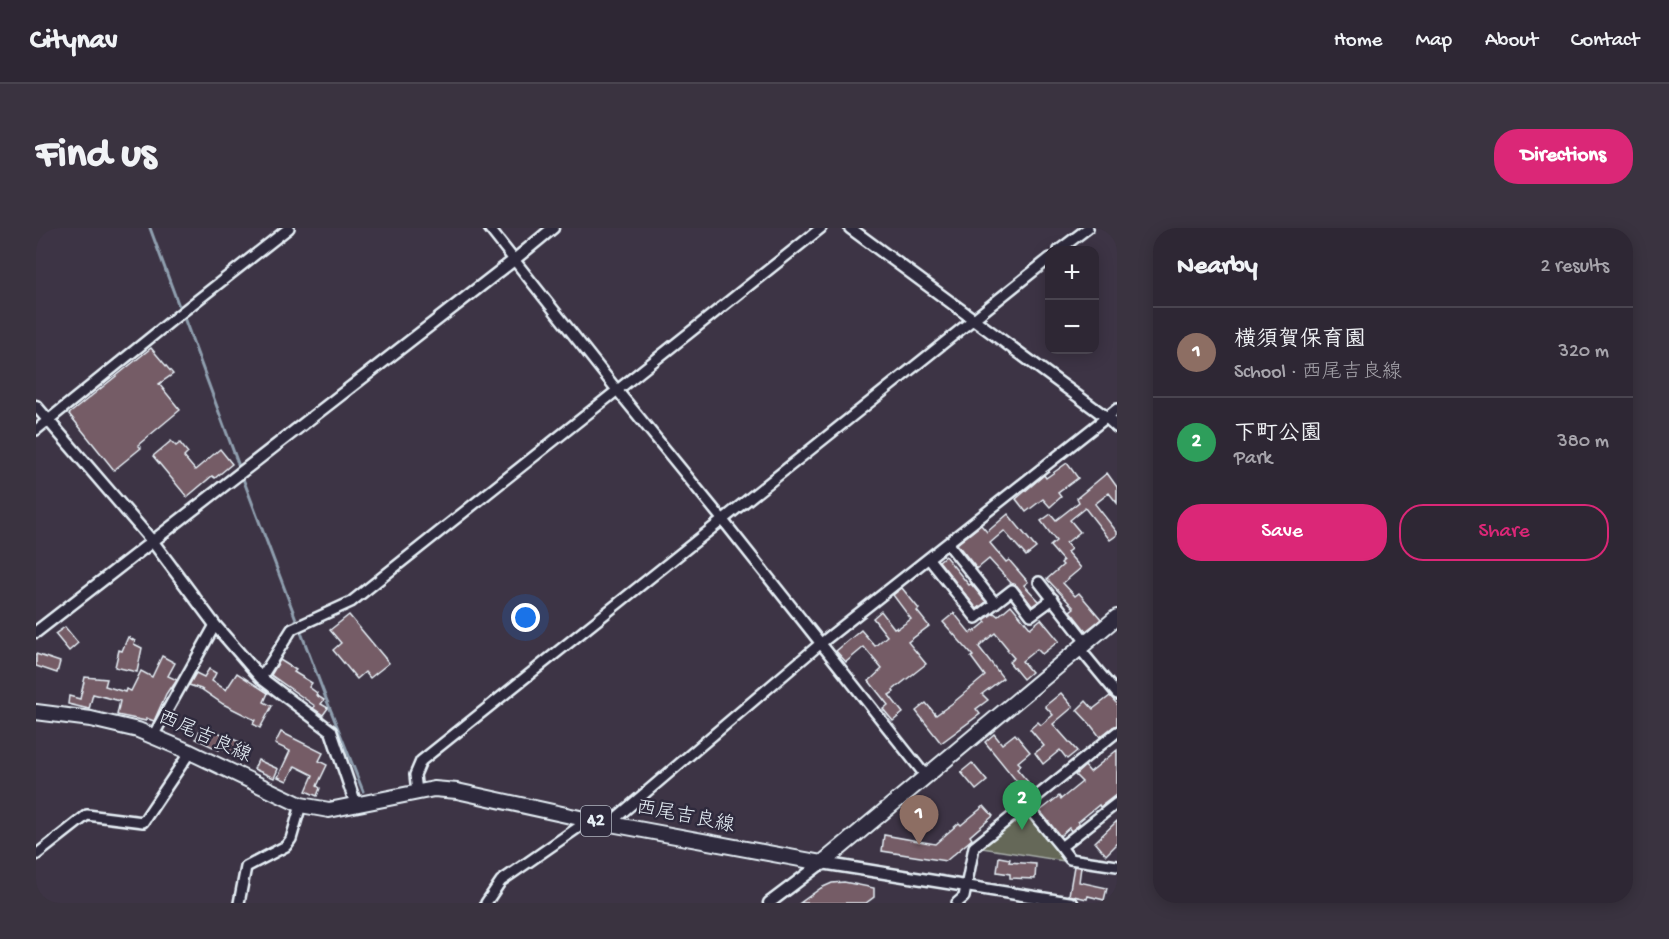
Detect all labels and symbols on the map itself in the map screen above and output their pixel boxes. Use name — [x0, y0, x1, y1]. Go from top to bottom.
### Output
your location — [511, 603, 540, 632]
street label: 西尾吉良線 — [154, 705, 255, 769]
pin: 2 — [1002, 780, 1042, 830]
street label: 西尾吉良線 — [634, 795, 737, 839]
pin: 1 — [900, 796, 938, 845]
road number: 42 — [581, 806, 611, 836]

